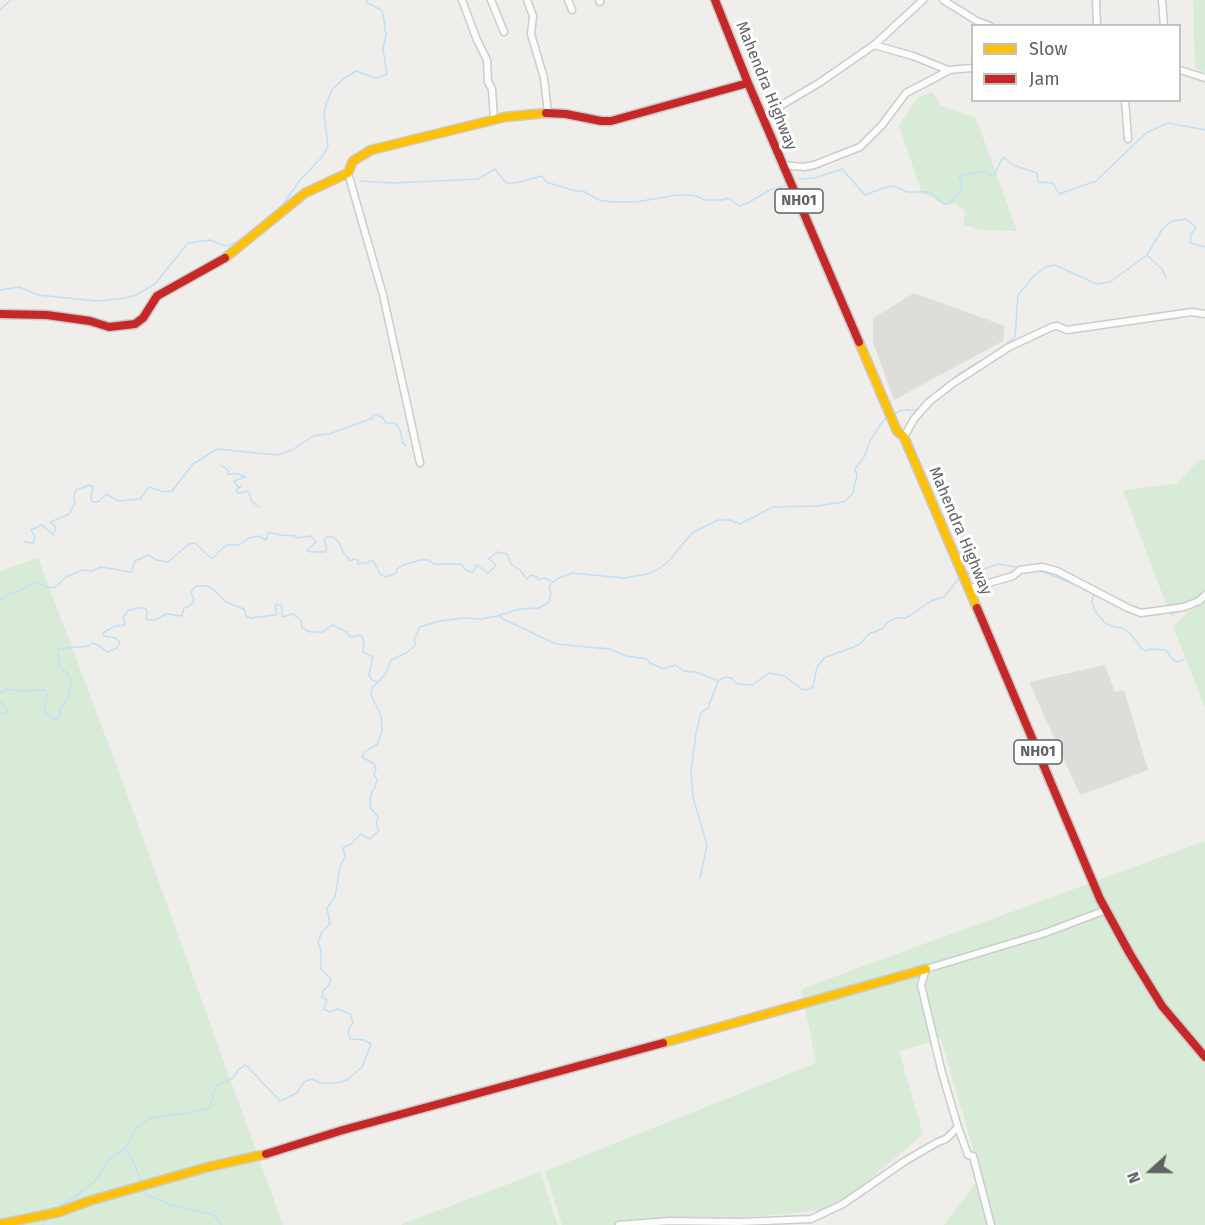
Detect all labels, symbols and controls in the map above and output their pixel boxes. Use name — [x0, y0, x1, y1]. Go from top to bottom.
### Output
street label: Mahendra Highway — [731, 19, 801, 153]
legend — [971, 24, 1181, 102]
text: Slow — [1029, 38, 1067, 60]
text: Jam — [1029, 68, 1060, 90]
road number: NH01 — [775, 189, 823, 213]
street label: Mahendra Highway — [924, 464, 996, 598]
road number: NH01 — [1014, 740, 1062, 764]
north arrow — [1121, 1141, 1181, 1201]
text: N — [1123, 1169, 1145, 1186]

